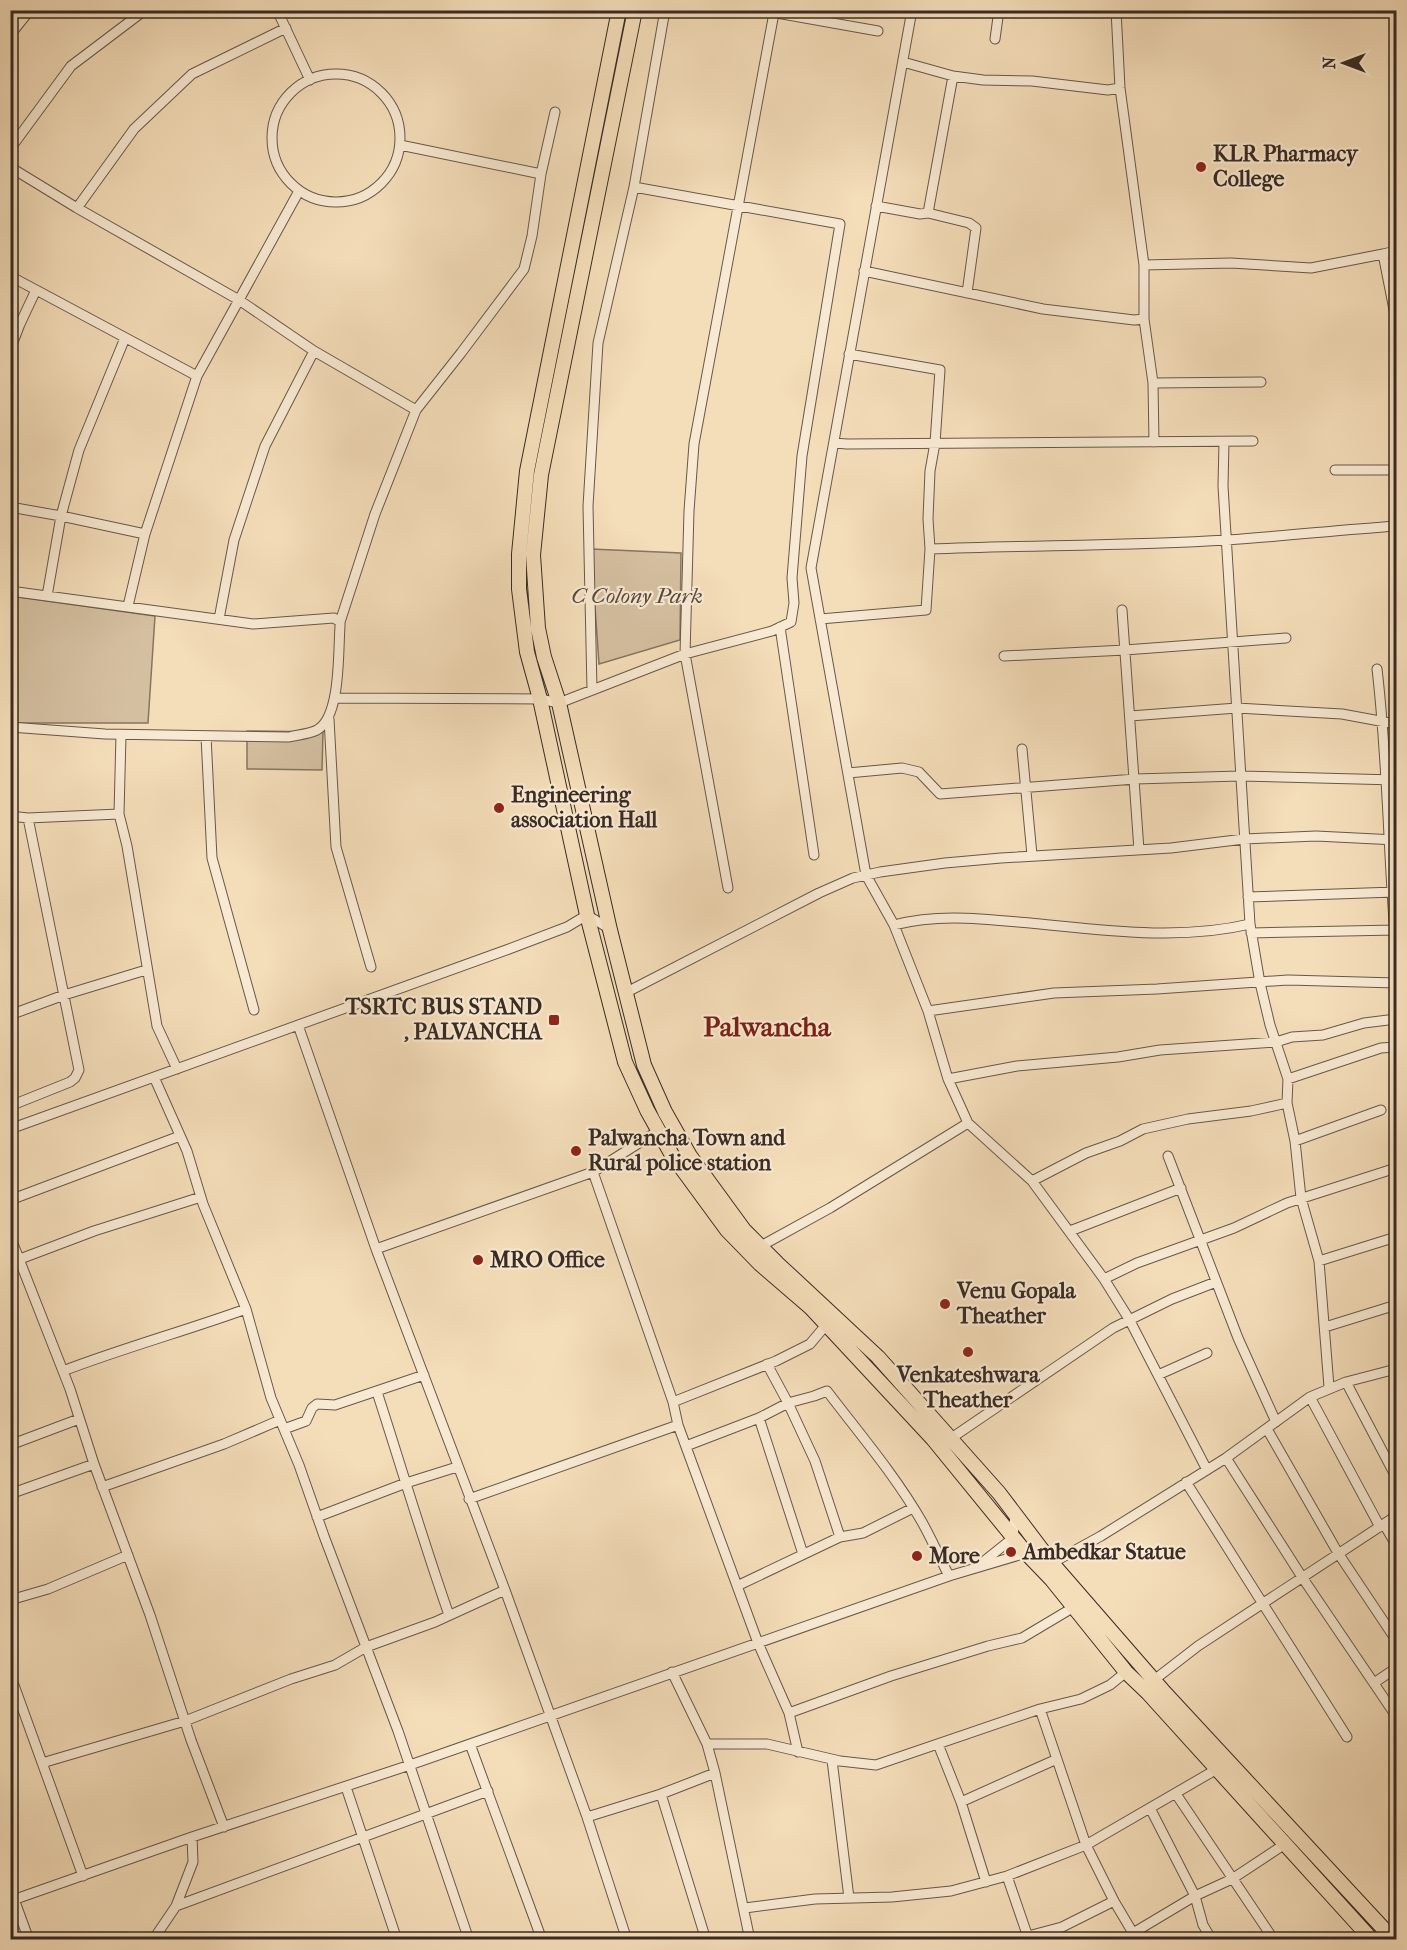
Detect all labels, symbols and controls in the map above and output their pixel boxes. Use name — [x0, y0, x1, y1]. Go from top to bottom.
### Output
north arrow — [1314, 33, 1374, 93]
text: N — [1320, 56, 1339, 69]
place label: KLR Pharmacy College — [1213, 141, 1359, 192]
marker: KLR Pharmacy College — [1194, 160, 1208, 174]
park label: C Colony Park — [571, 583, 703, 609]
place label: Engineering association Hall — [511, 782, 658, 833]
marker: Engineering association Hall — [492, 801, 506, 815]
place label: TSRTC BUS STAND , PALVANCHA — [345, 994, 543, 1045]
district label: Palwancha — [703, 1010, 832, 1043]
marker: TSRTC BUS STAND , PALVANCHA — [547, 1013, 561, 1027]
place label: Palwancha Town and Rural police station — [588, 1125, 786, 1176]
marker: Palwancha Town and Rural police station — [569, 1144, 583, 1158]
place label: MRO Office — [489, 1247, 605, 1273]
marker: MRO Office — [471, 1253, 485, 1267]
place label: Venu Gopala Theather — [956, 1278, 1077, 1329]
marker: Venu Gopala Theather — [938, 1297, 952, 1311]
marker: Venkateshwara Theather — [961, 1345, 975, 1359]
place label: Venkateshwara Theather — [896, 1362, 1040, 1413]
place label: Ambedkar Statue — [1021, 1539, 1186, 1565]
place label: More — [928, 1543, 980, 1569]
marker: Ambedkar Statue — [1004, 1545, 1018, 1559]
marker: More — [910, 1549, 924, 1563]

